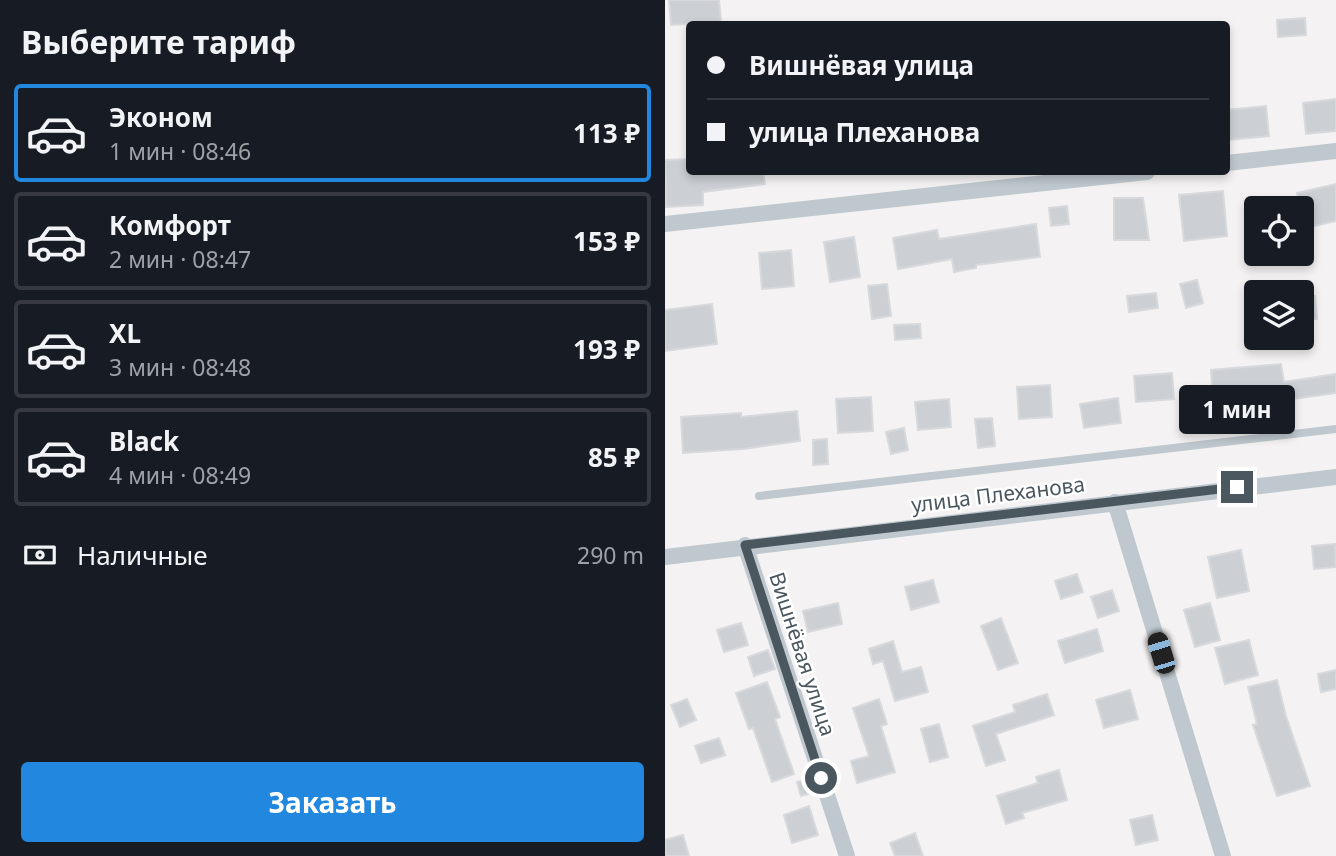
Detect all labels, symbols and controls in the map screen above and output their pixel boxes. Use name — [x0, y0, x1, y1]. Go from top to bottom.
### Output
text: Выберите тариф — [21, 20, 296, 63]
text: Вишнёвая улица — [749, 47, 974, 83]
text: Эконом — [109, 99, 213, 135]
icon: car — [25, 102, 88, 165]
text: улица Плеханова — [749, 114, 980, 150]
text: 113 ₽ — [573, 115, 640, 151]
text: 1 мин · 08:46 — [109, 135, 251, 167]
map controls — [1244, 196, 1314, 350]
button: locate — [1244, 196, 1314, 266]
text: Комфорт — [109, 207, 231, 243]
icon: car — [25, 210, 88, 273]
text: 153 ₽ — [573, 223, 640, 259]
text: 2 мин · 08:47 — [109, 243, 251, 275]
button: layers — [1244, 280, 1314, 350]
text: XL — [109, 315, 141, 351]
icon: car — [25, 318, 88, 381]
text: 193 ₽ — [573, 331, 640, 367]
text: 3 мин · 08:48 — [109, 351, 251, 383]
callout: 1 мин — [1179, 386, 1295, 434]
text: 1 мин — [1203, 393, 1271, 425]
text: Black — [109, 423, 179, 459]
icon: car — [25, 426, 88, 489]
text: 85 ₽ — [588, 439, 640, 475]
text: 4 мин · 08:49 — [109, 459, 251, 491]
street label: улица Плеханова — [910, 469, 1086, 519]
route end — [1221, 471, 1253, 503]
icon: cash — [21, 536, 59, 574]
text: Наличные — [77, 537, 208, 573]
text: 290 m — [577, 539, 644, 571]
street label: Вишнёвая улица — [763, 569, 843, 739]
car — [1145, 630, 1178, 676]
button: Заказать — [21, 762, 644, 842]
route start — [805, 762, 837, 794]

